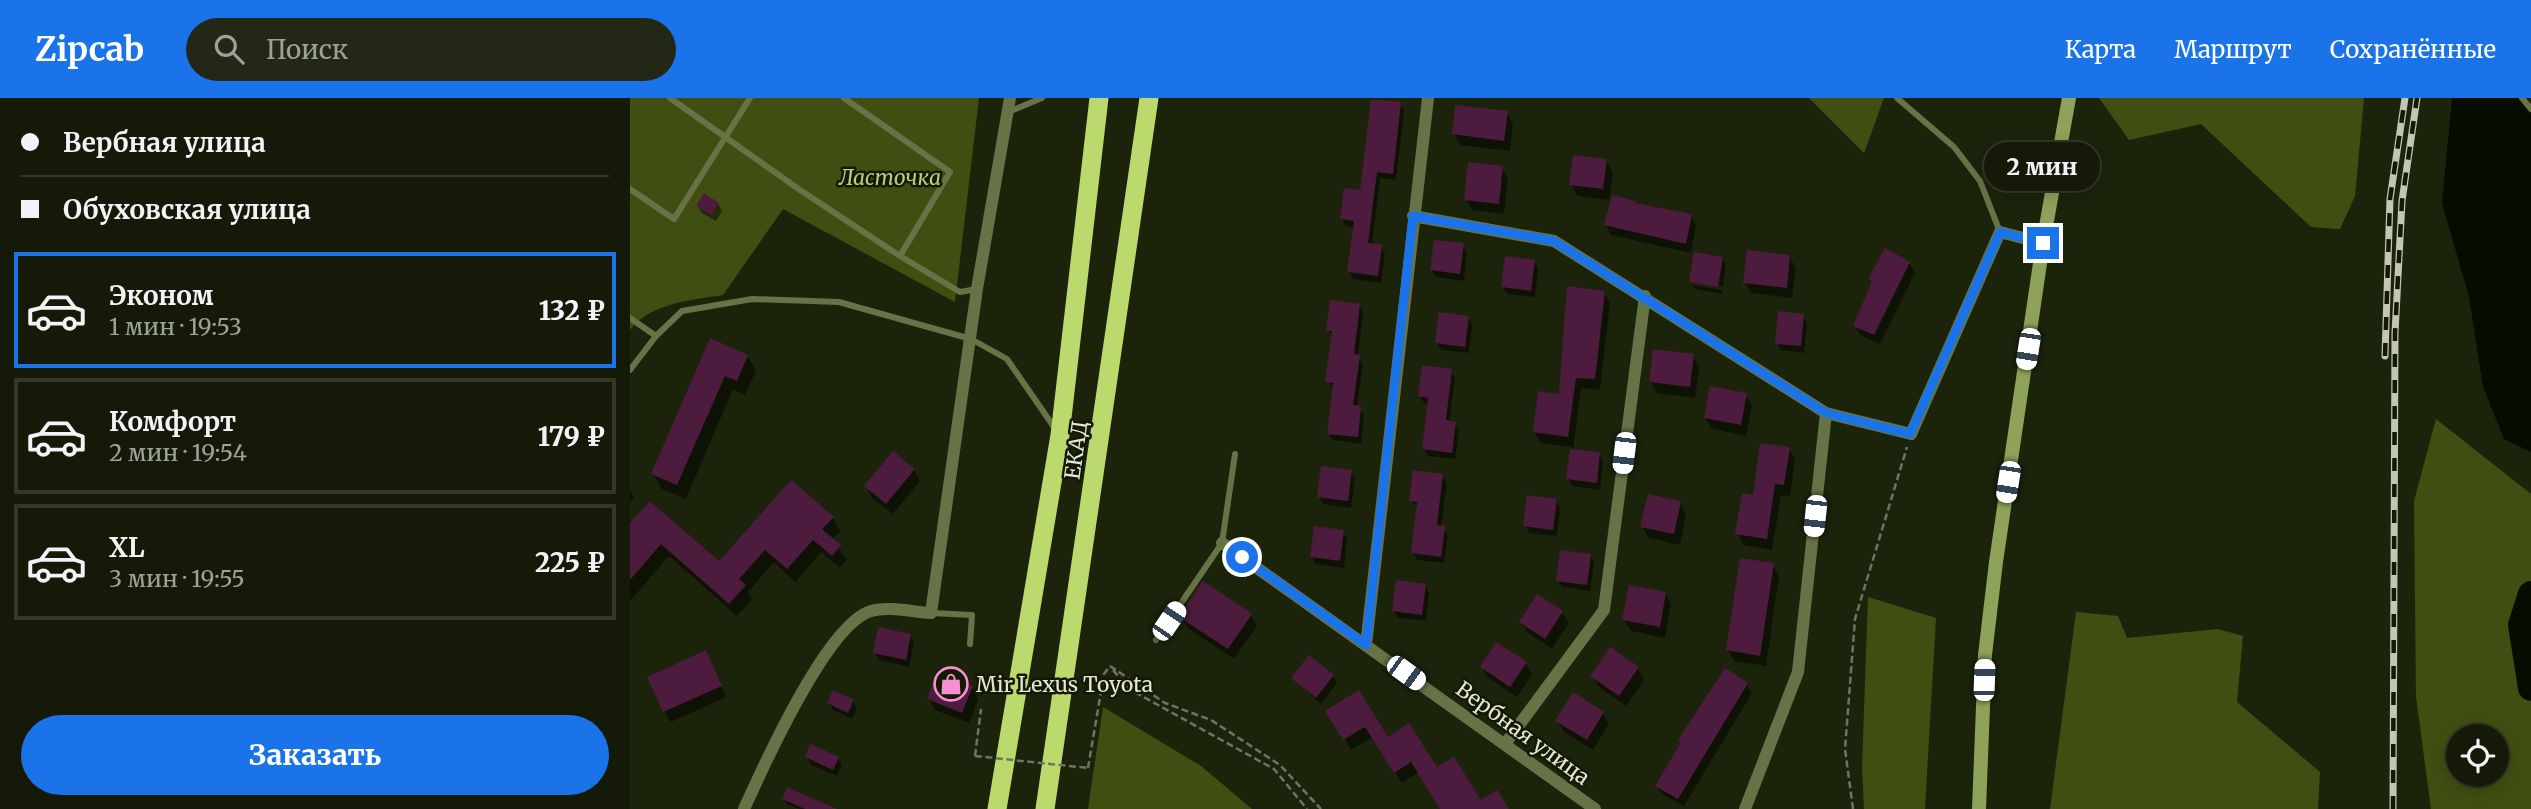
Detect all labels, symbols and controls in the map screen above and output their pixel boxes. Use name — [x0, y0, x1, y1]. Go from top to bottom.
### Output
search box — [186, 18, 676, 81]
text: Zipcab — [35, 29, 144, 70]
icon: search — [210, 30, 248, 68]
text: Поиск — [266, 33, 348, 66]
text: Карта — [2065, 34, 2136, 65]
text: Маршрут — [2174, 34, 2292, 65]
text: Сохранённые — [2330, 34, 2496, 65]
text: Вербная улица — [63, 126, 266, 159]
callout: 2 мин — [1985, 142, 2101, 190]
text: 2 мин — [2006, 152, 2078, 181]
park label: Ласточка — [838, 164, 941, 191]
text: Обуховская улица — [63, 193, 311, 226]
route end — [2027, 227, 2059, 259]
icon: car — [25, 279, 88, 342]
text: Эконом — [109, 279, 214, 312]
text: 132 ₽ — [539, 294, 605, 327]
text: 1 мин · 19:53 — [109, 312, 242, 341]
car — [2015, 327, 2042, 371]
icon: car — [25, 405, 88, 468]
text: Комфорт — [109, 405, 236, 438]
street label: ЕКАД — [1059, 419, 1093, 481]
text: 179 ₽ — [538, 420, 605, 453]
car — [1612, 431, 1637, 475]
text: 2 мин · 19:54 — [109, 438, 247, 467]
car — [1995, 460, 2022, 504]
car — [1803, 494, 1828, 538]
icon: car — [25, 531, 88, 594]
text: XL — [109, 531, 145, 564]
route start — [1226, 541, 1258, 573]
text: 225 ₽ — [535, 546, 605, 579]
text: 3 мин · 19:55 — [109, 564, 245, 593]
car — [1149, 598, 1190, 644]
car — [1383, 652, 1430, 694]
car — [1973, 659, 1996, 701]
shop icon: Mir Lexus Toyota — [932, 665, 970, 703]
place label: Mir Lexus Toyota — [976, 671, 1153, 698]
street label: Вербная улица — [1451, 675, 1595, 791]
button: Заказать — [21, 715, 609, 795]
map controls — [2446, 724, 2509, 787]
button: locate — [2446, 724, 2509, 787]

